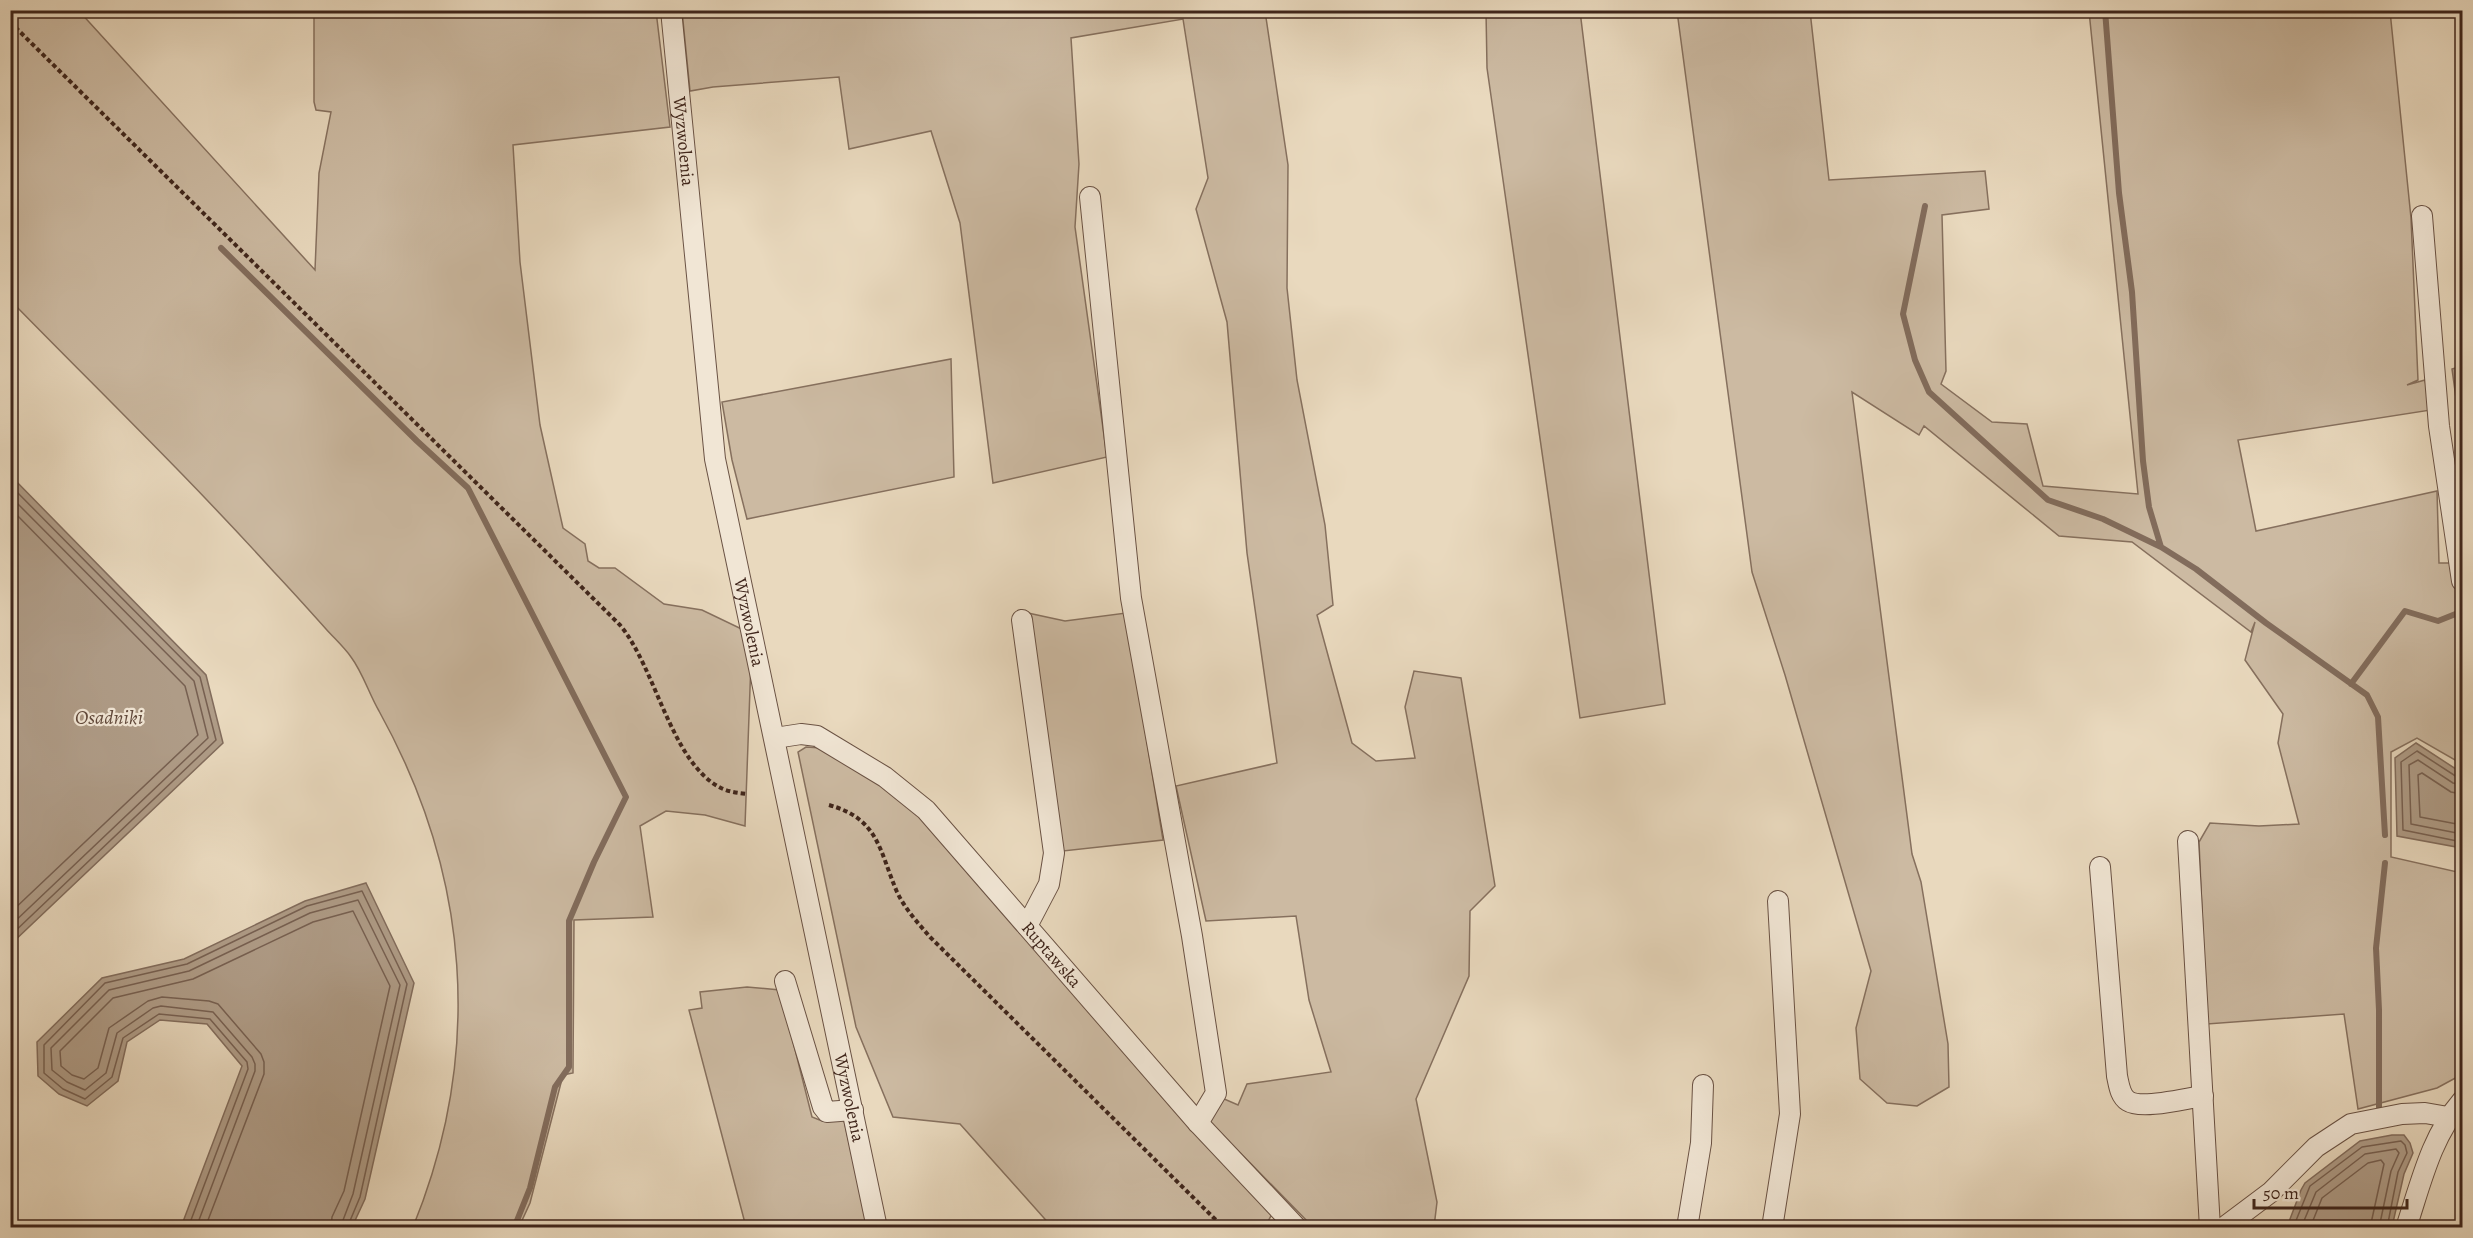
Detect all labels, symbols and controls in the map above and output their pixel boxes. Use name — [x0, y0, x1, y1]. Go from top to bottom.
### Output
street label: Wyzwolenia — [667, 95, 700, 188]
street label: Wyzwolenia — [728, 575, 771, 669]
water label: Osadniki — [75, 704, 143, 731]
street label: Ruptawska — [1016, 916, 1088, 993]
street label: Wyzwolenia — [828, 1050, 871, 1145]
scale bar — [2254, 1172, 2407, 1210]
text: 50 m — [2263, 1181, 2299, 1205]

